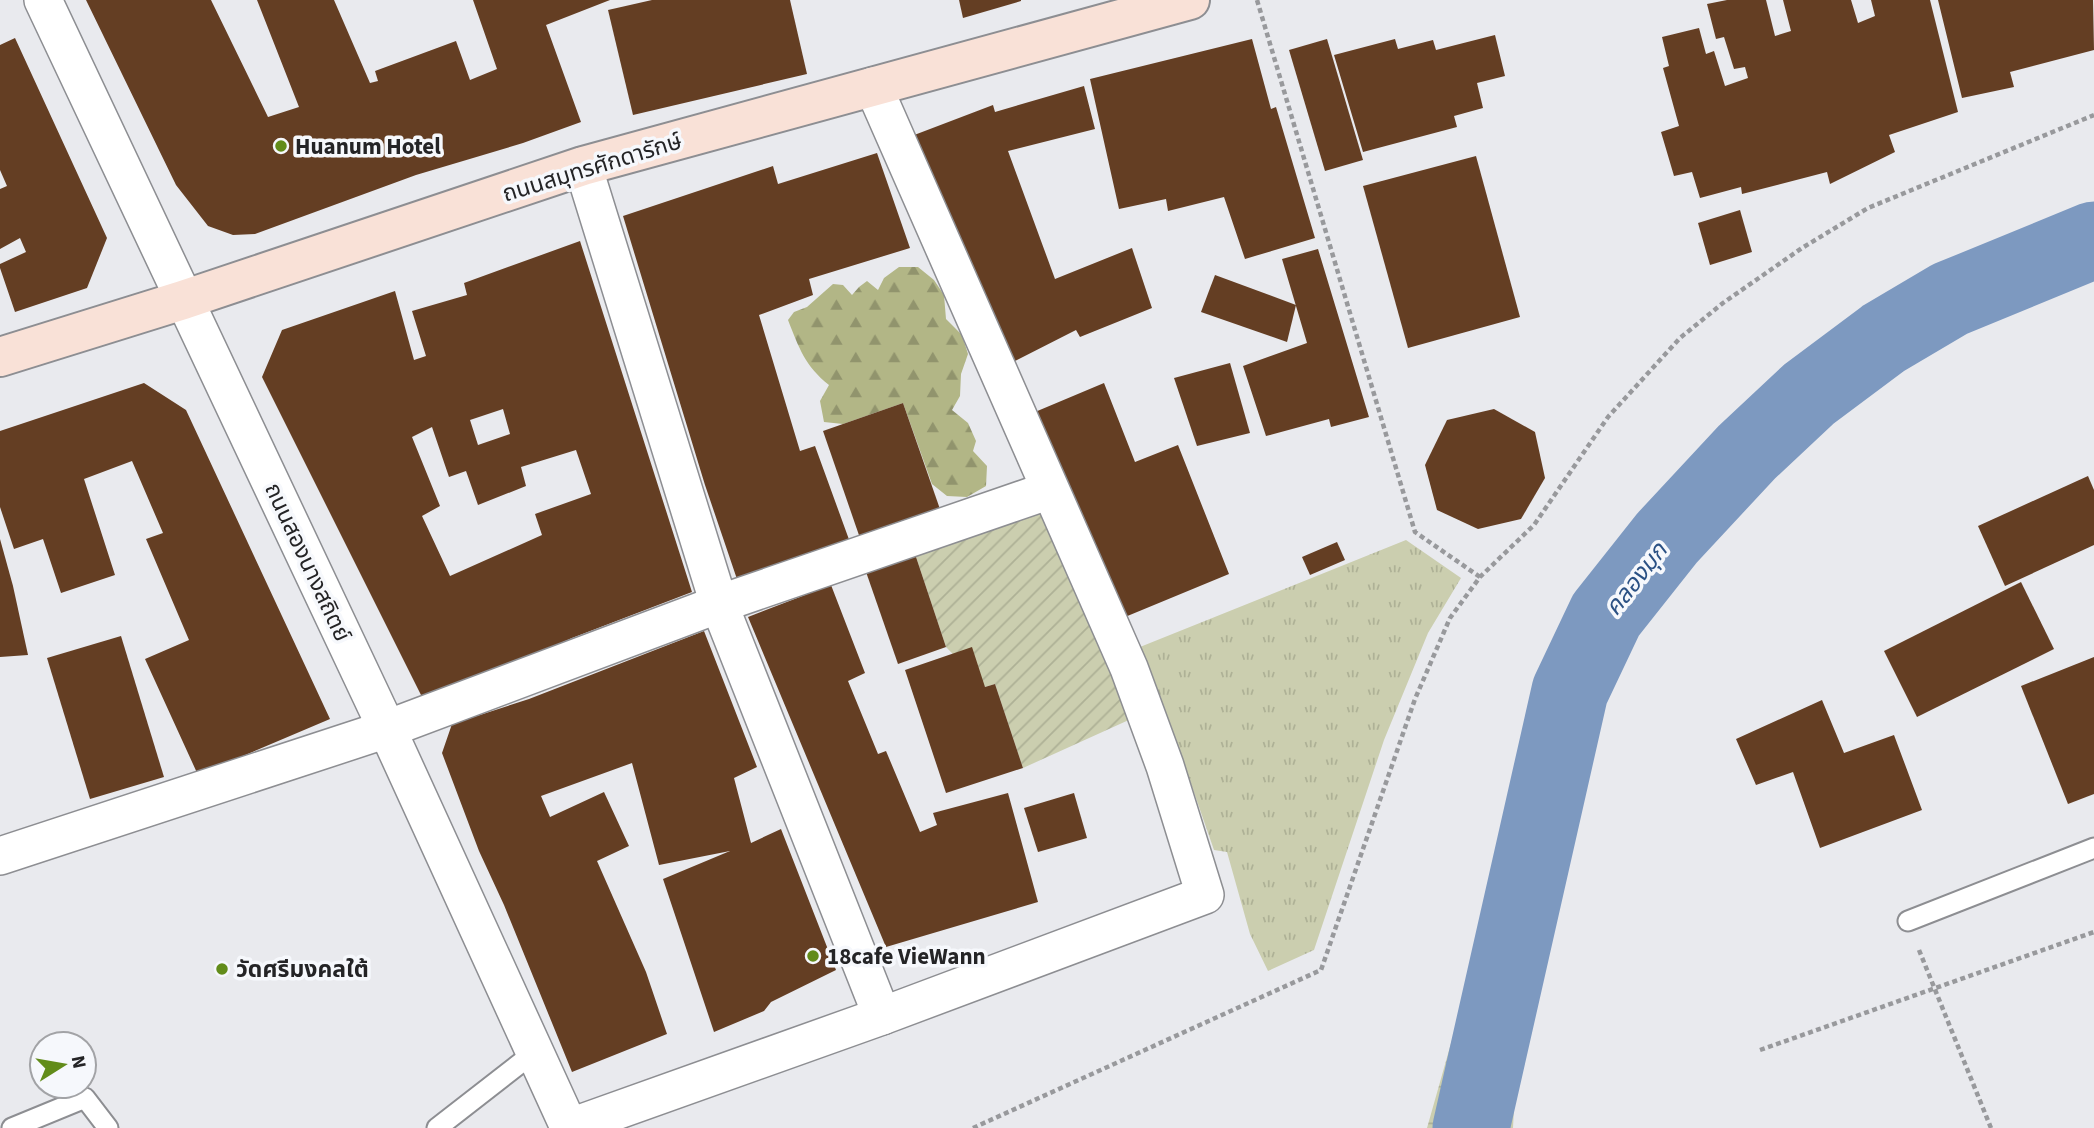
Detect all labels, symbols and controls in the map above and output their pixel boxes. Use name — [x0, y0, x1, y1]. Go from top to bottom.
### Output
street label: ถนนสมุทรศักดารักษ์ — [498, 124, 686, 210]
place label: Huanum Hotel — [295, 130, 441, 163]
marker: Huanum Hotel — [273, 138, 289, 154]
street label: ถนนสองนางสถิตย์ — [256, 477, 359, 647]
water label: คลองมุก — [1597, 534, 1677, 623]
place label: 18cafe VieWann — [827, 940, 986, 973]
marker: 18cafe VieWann — [805, 948, 821, 964]
place label: วัดศรีมงคลใต้ — [236, 953, 369, 986]
marker: วัดศรีมงคลใต้ — [214, 961, 230, 977]
north arrow — [28, 1030, 98, 1100]
text: N — [64, 1053, 93, 1071]

